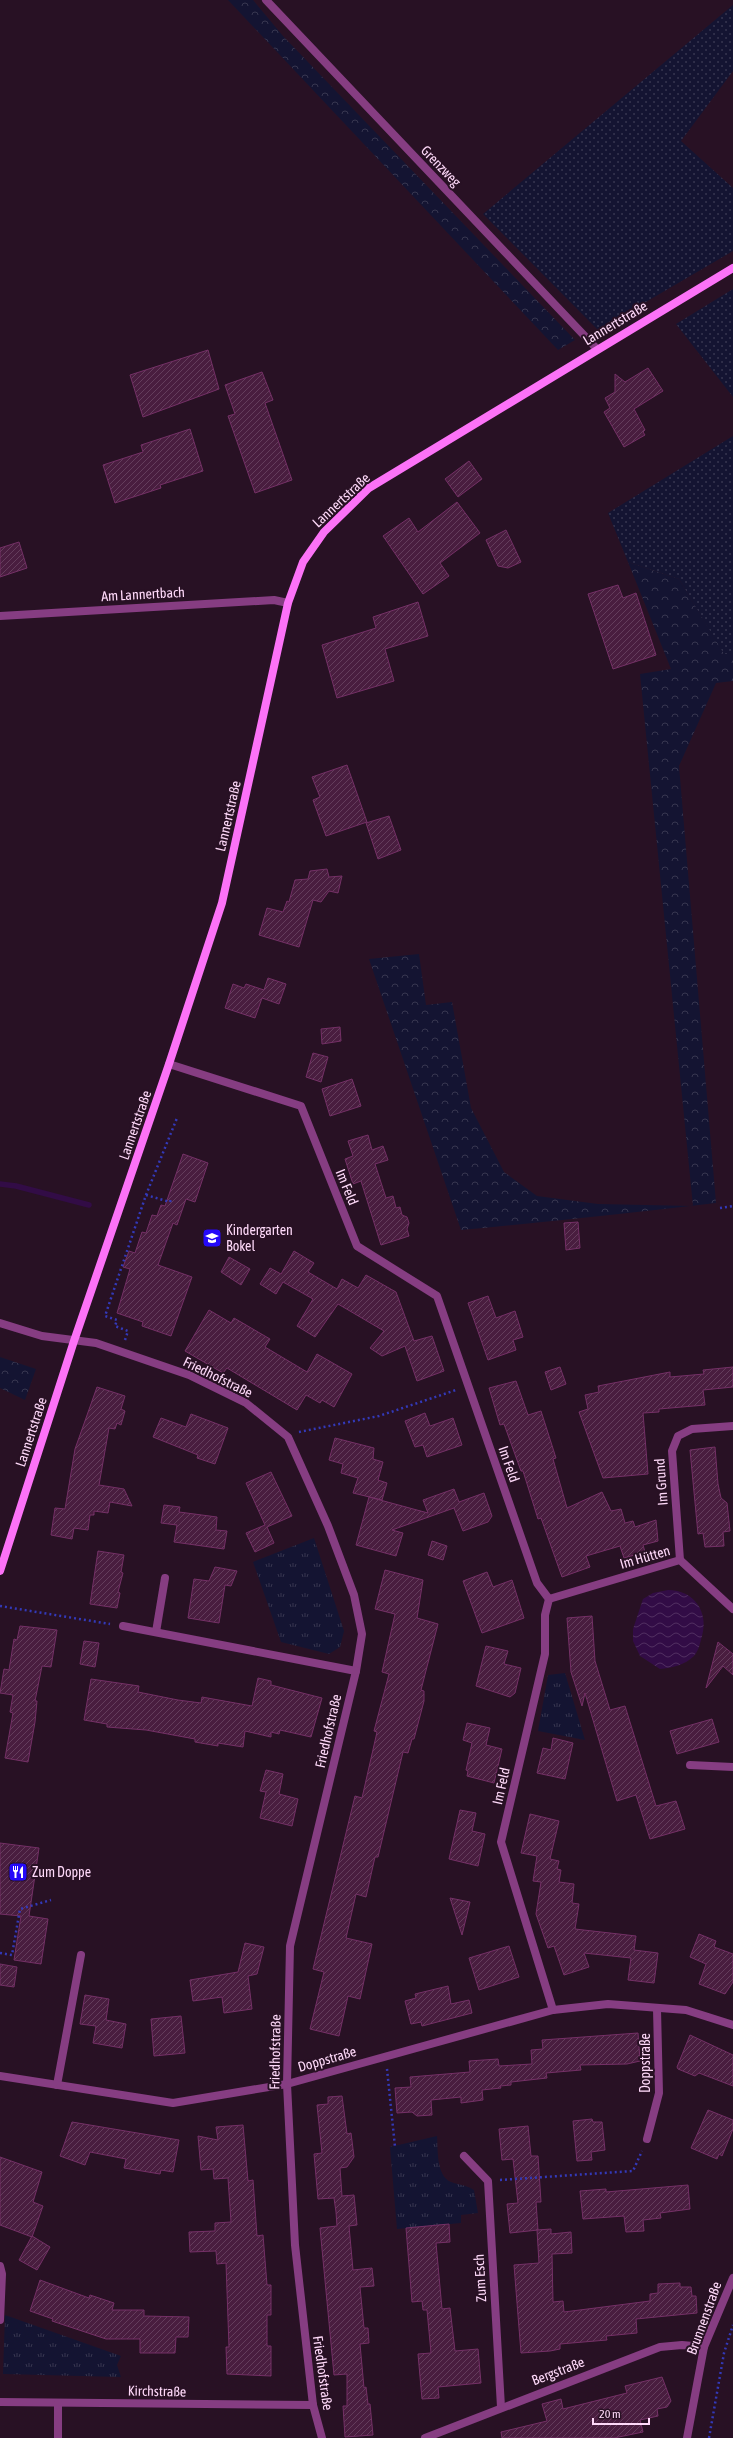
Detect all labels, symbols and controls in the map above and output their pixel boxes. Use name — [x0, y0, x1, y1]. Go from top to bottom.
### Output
street label: Grenzweg — [418, 142, 464, 190]
street label: Lannertstraße — [580, 298, 650, 348]
street label: Lannertstraße — [309, 470, 373, 530]
street label: Am Lannertbach — [101, 584, 185, 604]
street label: Lannertstraße — [212, 779, 244, 853]
street label: Lannertstraße — [116, 1088, 154, 1162]
street label: Im Feld — [333, 1167, 361, 1207]
place label: Kindergarten Bokel — [226, 1222, 293, 1254]
school or university icon: Kindergarten Bokel — [201, 1227, 223, 1249]
street label: Friedhofstraße — [181, 1353, 255, 1401]
street label: Lannertstraße — [12, 1395, 50, 1469]
street label: Im Feld — [495, 1444, 523, 1484]
street label: Im Grund — [651, 1458, 671, 1506]
street label: Im Hütten — [618, 1542, 672, 1572]
street label: Friedhofstraße — [312, 1693, 344, 1769]
street label: Im Feld — [489, 1766, 513, 1806]
restaurant icon: Zum Doppe — [7, 1861, 29, 1883]
place label: Zum Doppe — [32, 1864, 91, 1880]
street label: Friedhofstraße — [266, 2014, 284, 2090]
street label: Doppstraße — [637, 2033, 653, 2093]
street label: Doppstraße — [296, 2043, 358, 2075]
street label: Zum Esch — [471, 2254, 489, 2302]
street label: Brunnenstraße — [683, 2279, 725, 2357]
street label: Friedhofstraße — [310, 2335, 336, 2411]
street label: Bergstraße — [529, 2354, 587, 2388]
street label: Kirchstraße — [128, 2382, 186, 2400]
scale bar — [593, 2400, 649, 2426]
text: 20 m — [599, 2407, 621, 2421]

